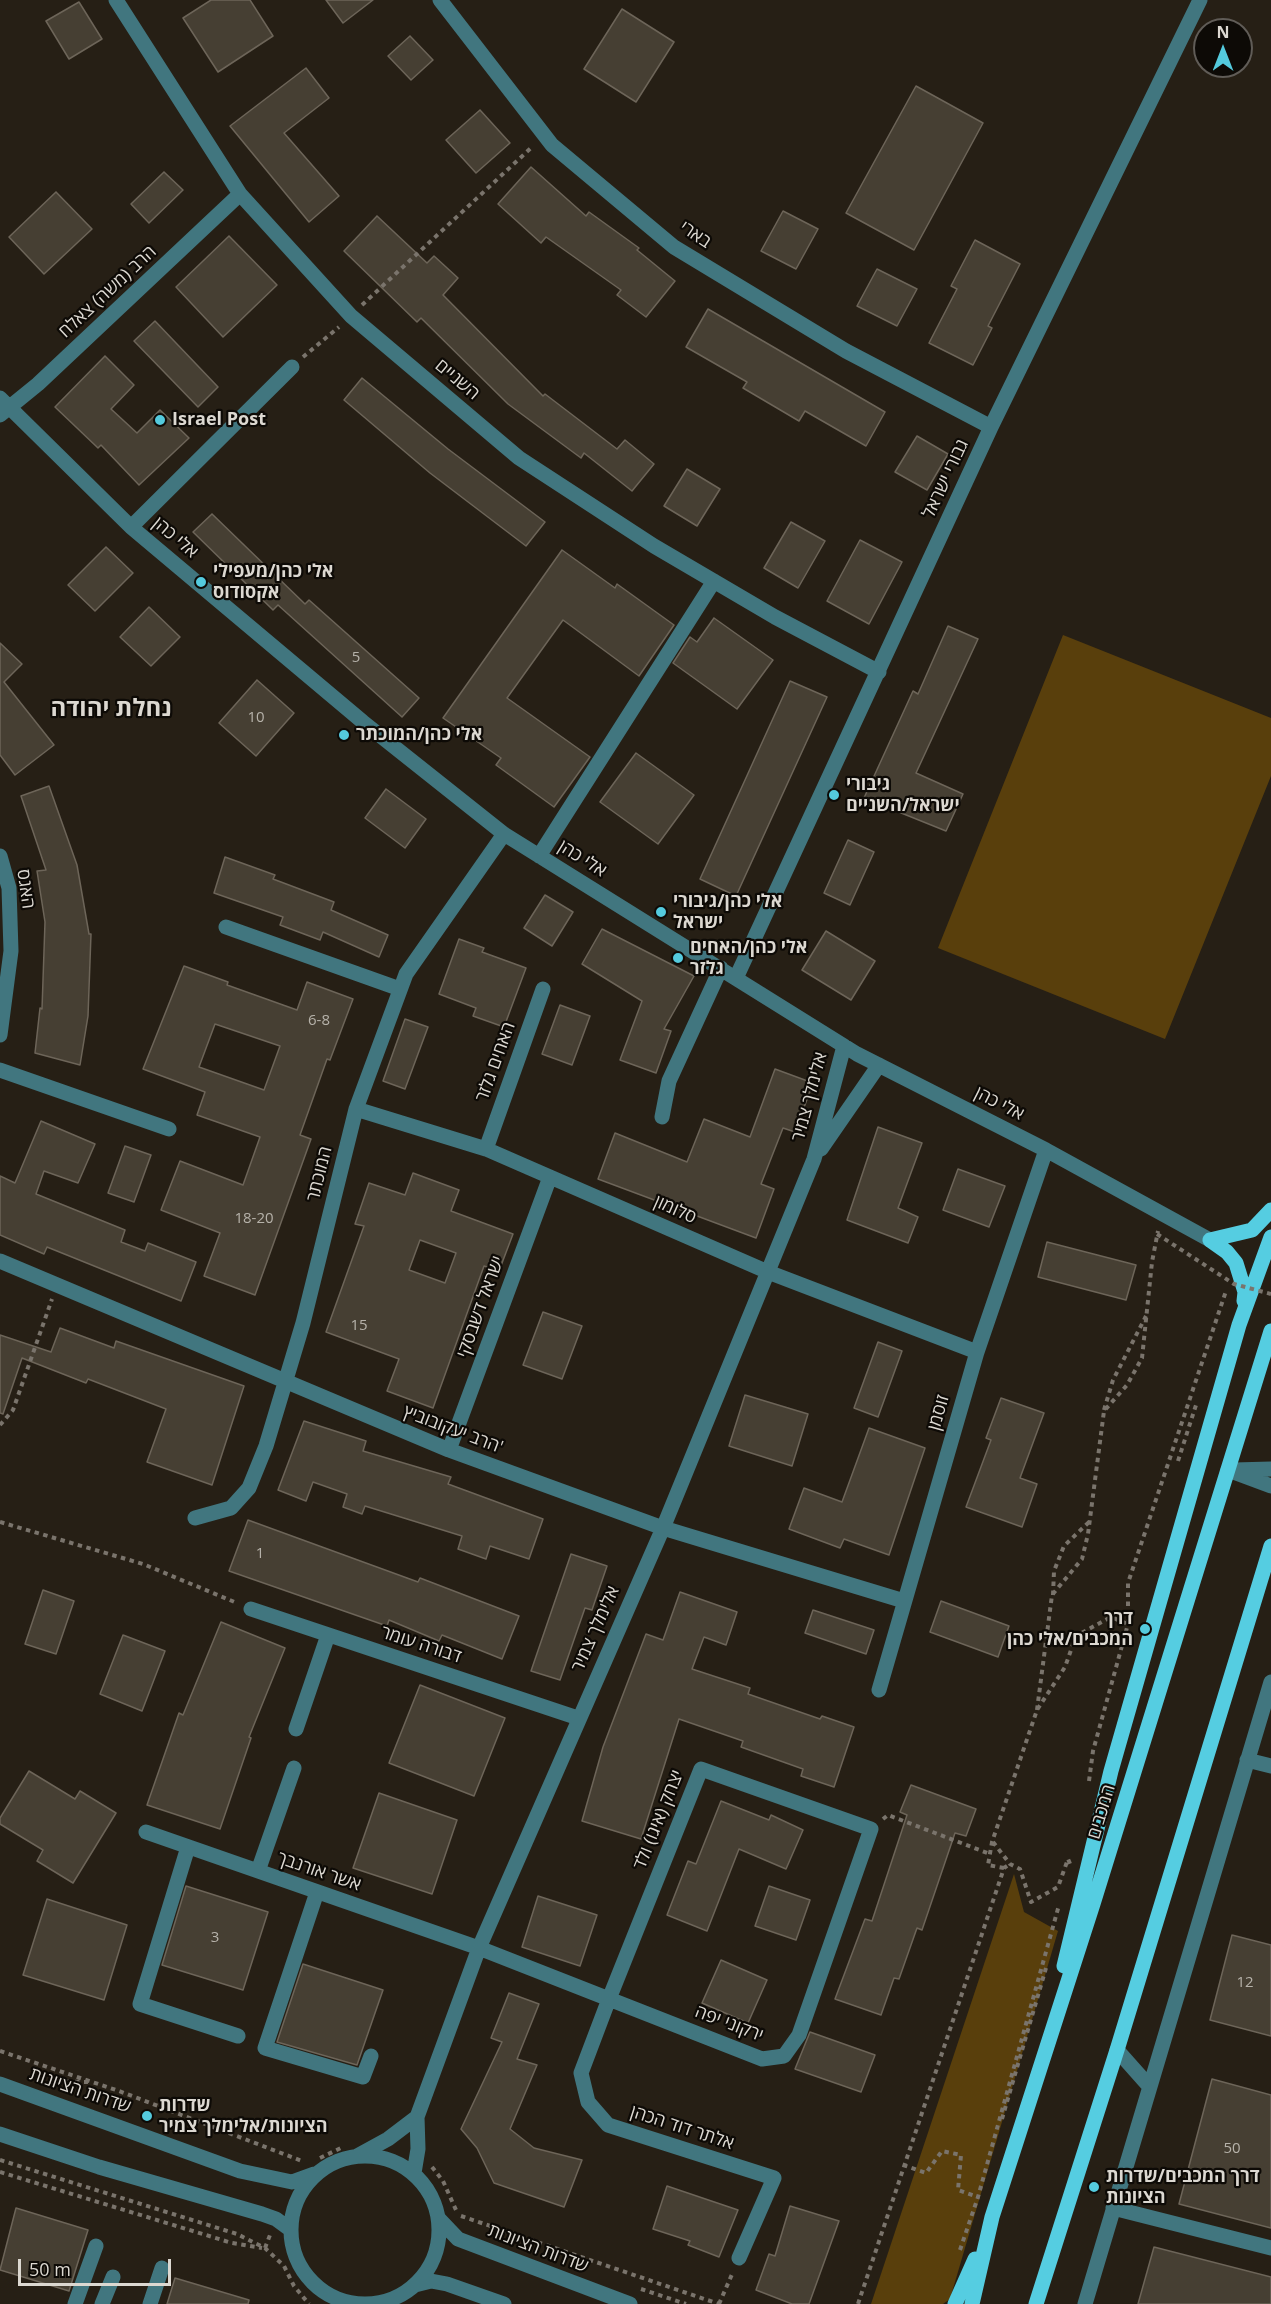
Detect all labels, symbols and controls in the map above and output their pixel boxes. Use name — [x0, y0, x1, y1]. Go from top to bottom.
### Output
north arrow — [1193, 18, 1253, 78]
text: N — [1216, 21, 1230, 43]
street label: בארי — [675, 217, 715, 253]
street label: הרב (משה) צאלח — [55, 241, 161, 343]
street label: השניים — [430, 355, 484, 405]
place label: Israel Post — [172, 409, 266, 431]
marker: Israel Post — [153, 413, 167, 427]
street label: גבורי ישראל — [918, 436, 974, 522]
street label: אלי כהן — [148, 513, 202, 563]
place label: אלי כהן/מעפילי אקסודוס — [213, 561, 333, 604]
marker: אלי כהן/מעפילי אקסודוס — [194, 575, 208, 589]
house number: 5 — [352, 649, 360, 667]
district label: נחלת יהודה — [50, 695, 172, 723]
house number: 10 — [247, 709, 265, 727]
place label: אלי כהן/המוכתר — [356, 724, 482, 746]
marker: אלי כהן/המוכתר — [337, 728, 351, 742]
place label: גיבורי ישראל/השניים — [846, 774, 960, 816]
marker: גיבורי ישראל/השניים — [827, 788, 841, 802]
street label: אלי כהן — [554, 836, 610, 882]
street label: האגס — [12, 868, 38, 910]
place label: אלי כהן/גיבורי ישראל — [673, 891, 782, 934]
marker: אלי כהן/גיבורי ישראל — [654, 905, 668, 919]
place label: אלי כהן/האחים גלזר — [690, 937, 808, 980]
marker: אלי כהן/האחים גלזר — [671, 951, 685, 965]
house number: 6-8 — [308, 1012, 330, 1030]
street label: האחים גלזר — [472, 1019, 520, 1105]
street label: אלימלך צמיר — [788, 1050, 832, 1144]
street label: אלי כהן — [971, 1082, 1027, 1126]
street label: המוכתר — [303, 1144, 337, 1204]
street label: סלומון — [650, 1191, 700, 1229]
house number: 18-20 — [234, 1210, 274, 1228]
street label: ישראל דשבסקי — [453, 1253, 509, 1361]
house number: 15 — [350, 1317, 368, 1335]
street label: זוסמן — [924, 1393, 954, 1433]
street label: הרב יעקובוביץ' — [400, 1401, 506, 1459]
house number: 1 — [256, 1545, 264, 1563]
street label: אלימלך צמיר — [568, 1583, 624, 1675]
place label: דרך המכבים/אלי כהן — [1007, 1608, 1133, 1650]
street label: דבורה עומר — [378, 1622, 464, 1668]
marker: דרך המכבים/אלי כהן — [1138, 1622, 1152, 1636]
street label: יצחק (איגו) ולד — [629, 1767, 689, 1873]
street label: המכבים — [1083, 1782, 1121, 1842]
street label: אשר אורנבך — [274, 1848, 364, 1896]
house number: 3 — [211, 1929, 219, 1947]
house number: 12 — [1236, 1974, 1254, 1992]
street label: ירקוני יפה — [692, 2001, 766, 2047]
street label: שדרות הציונות — [27, 2064, 133, 2118]
place label: שדרות הציונות/אלימלך צמיר — [159, 2095, 327, 2138]
street label: אלתר דוד הכהן — [628, 2101, 736, 2155]
marker: שדרות הציונות/אלימלך צמיר — [140, 2109, 154, 2123]
house number: 50 — [1223, 2140, 1241, 2158]
place label: דרך המכבים/שדרות הציונות — [1106, 2166, 1260, 2208]
marker: דרך המכבים/שדרות הציונות — [1087, 2180, 1101, 2194]
street label: שדרות הציונות — [485, 2220, 591, 2278]
scale bar — [21, 2247, 174, 2285]
text: 50 m — [29, 2257, 71, 2281]

